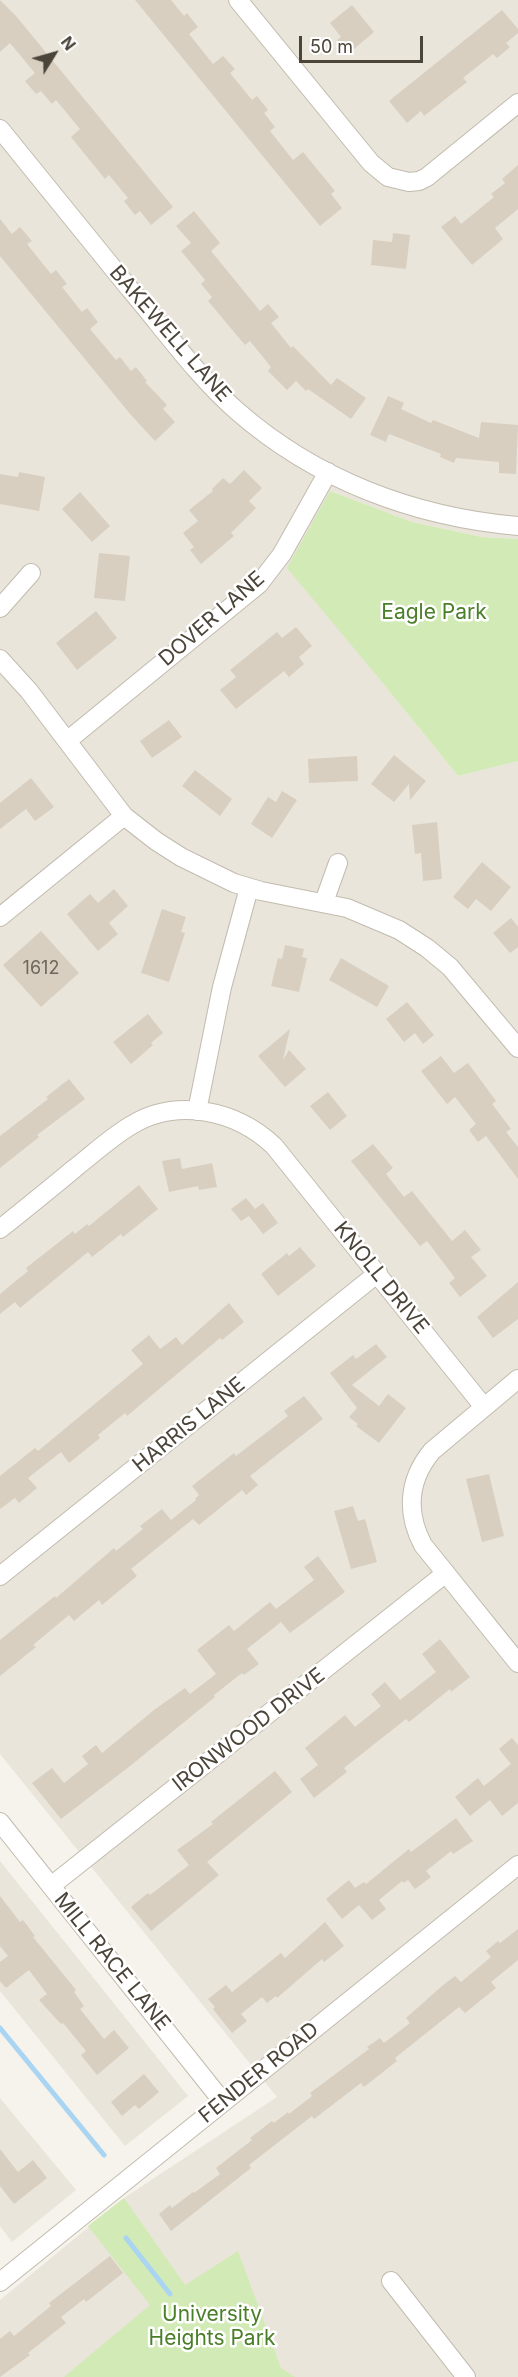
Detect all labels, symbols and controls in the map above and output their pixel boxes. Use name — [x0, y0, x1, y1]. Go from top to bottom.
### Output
north arrow — [24, 24, 84, 84]
scale bar — [302, 24, 426, 62]
text: N — [57, 32, 80, 54]
text: 50 m — [310, 36, 353, 57]
street label: BAKEWELL LANE — [104, 261, 236, 407]
street label: DOVER LANE — [154, 566, 270, 672]
park label: Eagle Park — [381, 600, 487, 626]
house number: 1612 — [23, 958, 59, 980]
street label: KNOLL DRIVE — [328, 1217, 434, 1339]
street label: HARRIS LANE — [128, 1372, 250, 1478]
street label: IRONWOOD DRIVE — [168, 1663, 330, 1797]
street label: MILL RACE LANE — [49, 1888, 175, 2036]
street label: FENDER ROAD — [194, 2017, 324, 2129]
park label: University Heights Park — [149, 2302, 275, 2352]

